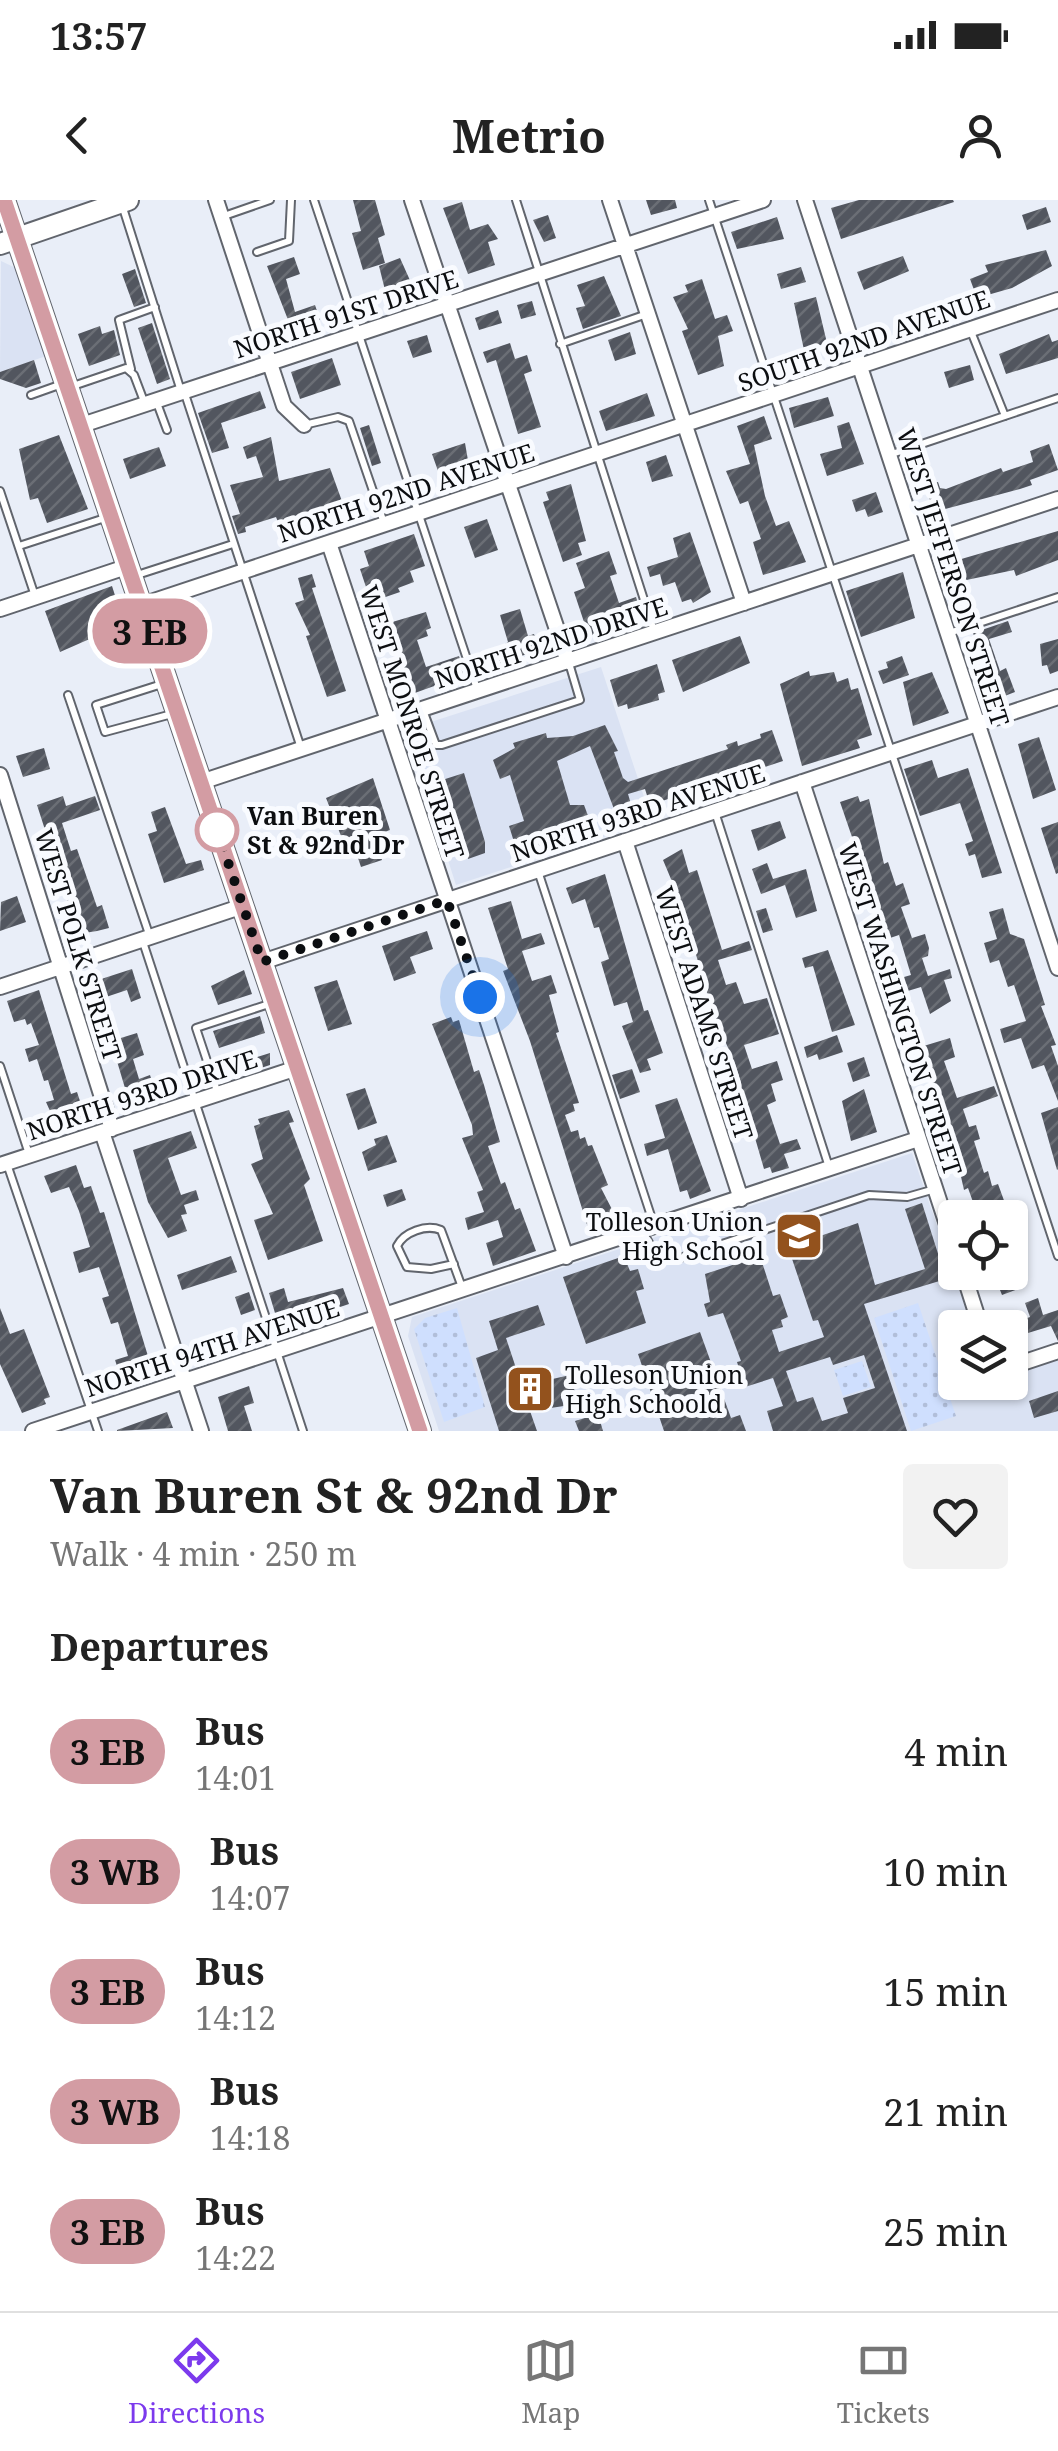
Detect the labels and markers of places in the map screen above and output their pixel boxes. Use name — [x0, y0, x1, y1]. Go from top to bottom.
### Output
place label: Van Buren St & 92nd Dr — [247, 798, 405, 861]
marker: Van Buren St & 92nd Dr — [196, 809, 238, 851]
place label: Tolleson Union High School — [586, 1204, 764, 1267]
school or university icon: Tolleson Union High School — [773, 1210, 825, 1262]
place label: Tolleson Union High Schoold — [565, 1357, 743, 1420]
building icon: Tolleson Union High Schoold — [504, 1363, 556, 1415]

